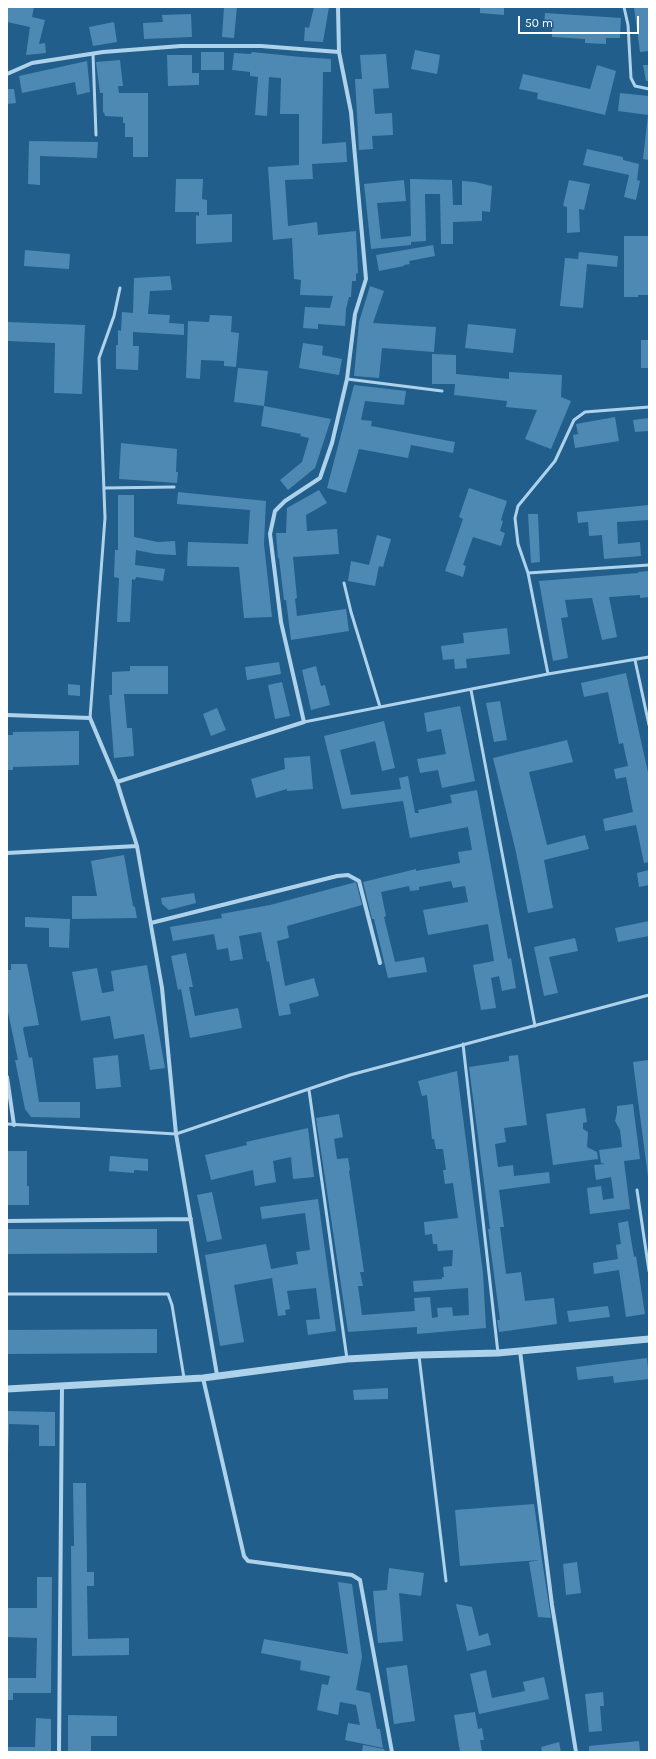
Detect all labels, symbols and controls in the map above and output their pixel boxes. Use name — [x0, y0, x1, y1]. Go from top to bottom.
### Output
scale bar — [520, 8, 641, 34]
text: 50 m — [525, 16, 553, 30]

